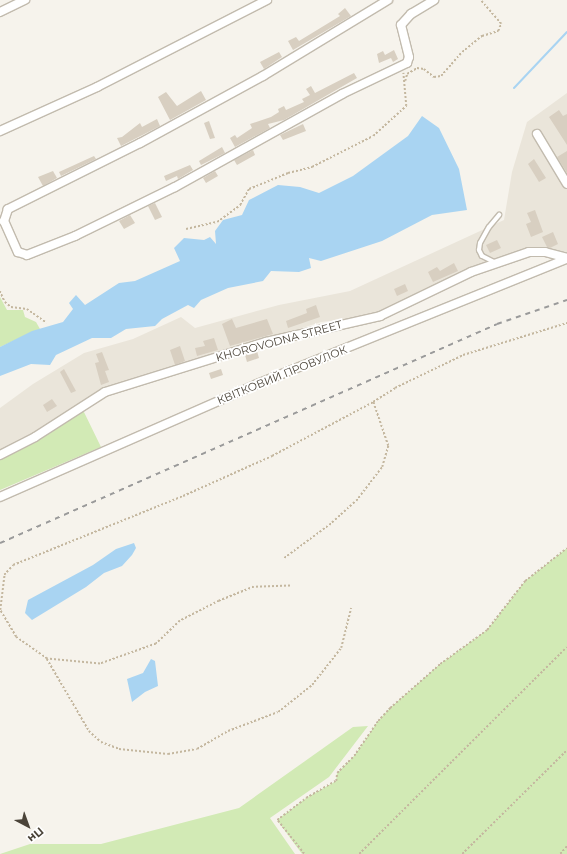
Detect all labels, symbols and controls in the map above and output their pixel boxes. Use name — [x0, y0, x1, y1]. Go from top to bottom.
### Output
street label: KHOROVODNA STREET — [214, 318, 344, 364]
street label: КВІТКОВИЙ ПРОВУЛОК — [215, 343, 349, 407]
north arrow — [8, 806, 48, 846]
text: Пн — [25, 824, 47, 846]

